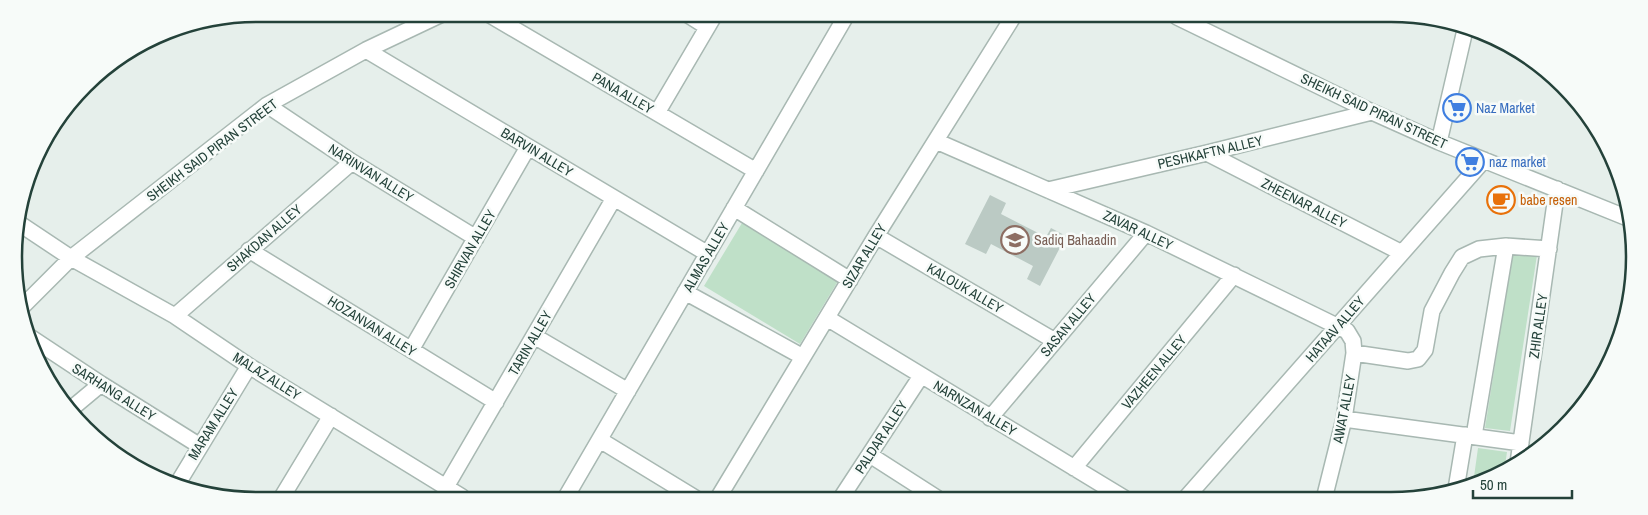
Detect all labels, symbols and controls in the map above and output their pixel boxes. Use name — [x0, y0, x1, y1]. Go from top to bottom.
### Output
street label: PANA ALLEY — [589, 68, 657, 118]
street label: SHEIKH SAID PIRAN STREET — [1298, 69, 1450, 153]
supermarket icon: Naz Market — [1442, 93, 1472, 123]
street label: SHEIKH SAID PIRAN STREET — [143, 95, 281, 205]
place label: Naz Market — [1476, 99, 1535, 117]
street label: BARVIN ALLEY — [498, 123, 577, 181]
street label: PESHKAFTN ALLEY — [1156, 131, 1265, 173]
street label: NARINVAN ALLEY — [325, 140, 417, 206]
supermarket icon: naz market — [1455, 147, 1485, 177]
place label: naz market — [1489, 153, 1546, 171]
street label: ZHEENAR ALLEY — [1258, 174, 1350, 232]
cafe icon: babe resen — [1486, 185, 1516, 215]
place label: babe resen — [1520, 191, 1577, 209]
street label: SHAKDAN ALLEY — [223, 200, 306, 276]
street label: SHIRVAN ALLEY — [440, 206, 500, 292]
street label: ZAVAR ALLEY — [1100, 206, 1176, 254]
street label: ALMAS ALLEY — [678, 219, 733, 296]
street label: SIZAR ALLEY — [838, 220, 890, 292]
school or university icon: Sadiq Bahaadin — [1000, 225, 1030, 255]
place label: Sadiq Bahaadin — [1034, 231, 1116, 249]
street label: KALOUK ALLEY — [924, 259, 1007, 317]
street label: SASAN ALLEY — [1036, 289, 1100, 360]
street label: HOZANVAN ALLEY — [324, 292, 420, 361]
street label: HATAAV ALLEY — [1301, 292, 1369, 366]
street label: ZHIR ALLEY — [1525, 292, 1551, 359]
street label: TARIN ALLEY — [504, 307, 556, 379]
street label: VAZHEEN ALLEY — [1118, 331, 1191, 413]
street label: MALAZ ALLEY — [230, 348, 305, 404]
street label: SARHANG ALLEY — [69, 359, 159, 425]
street label: AWAT ALLEY — [1328, 373, 1360, 446]
street label: NARNZAN ALLEY — [930, 376, 1020, 440]
street label: MARAM ALLEY — [184, 385, 242, 463]
street label: PALDAR ALLEY — [851, 397, 911, 477]
scale bar — [1473, 468, 1572, 500]
text: 50 m — [1480, 474, 1507, 495]

